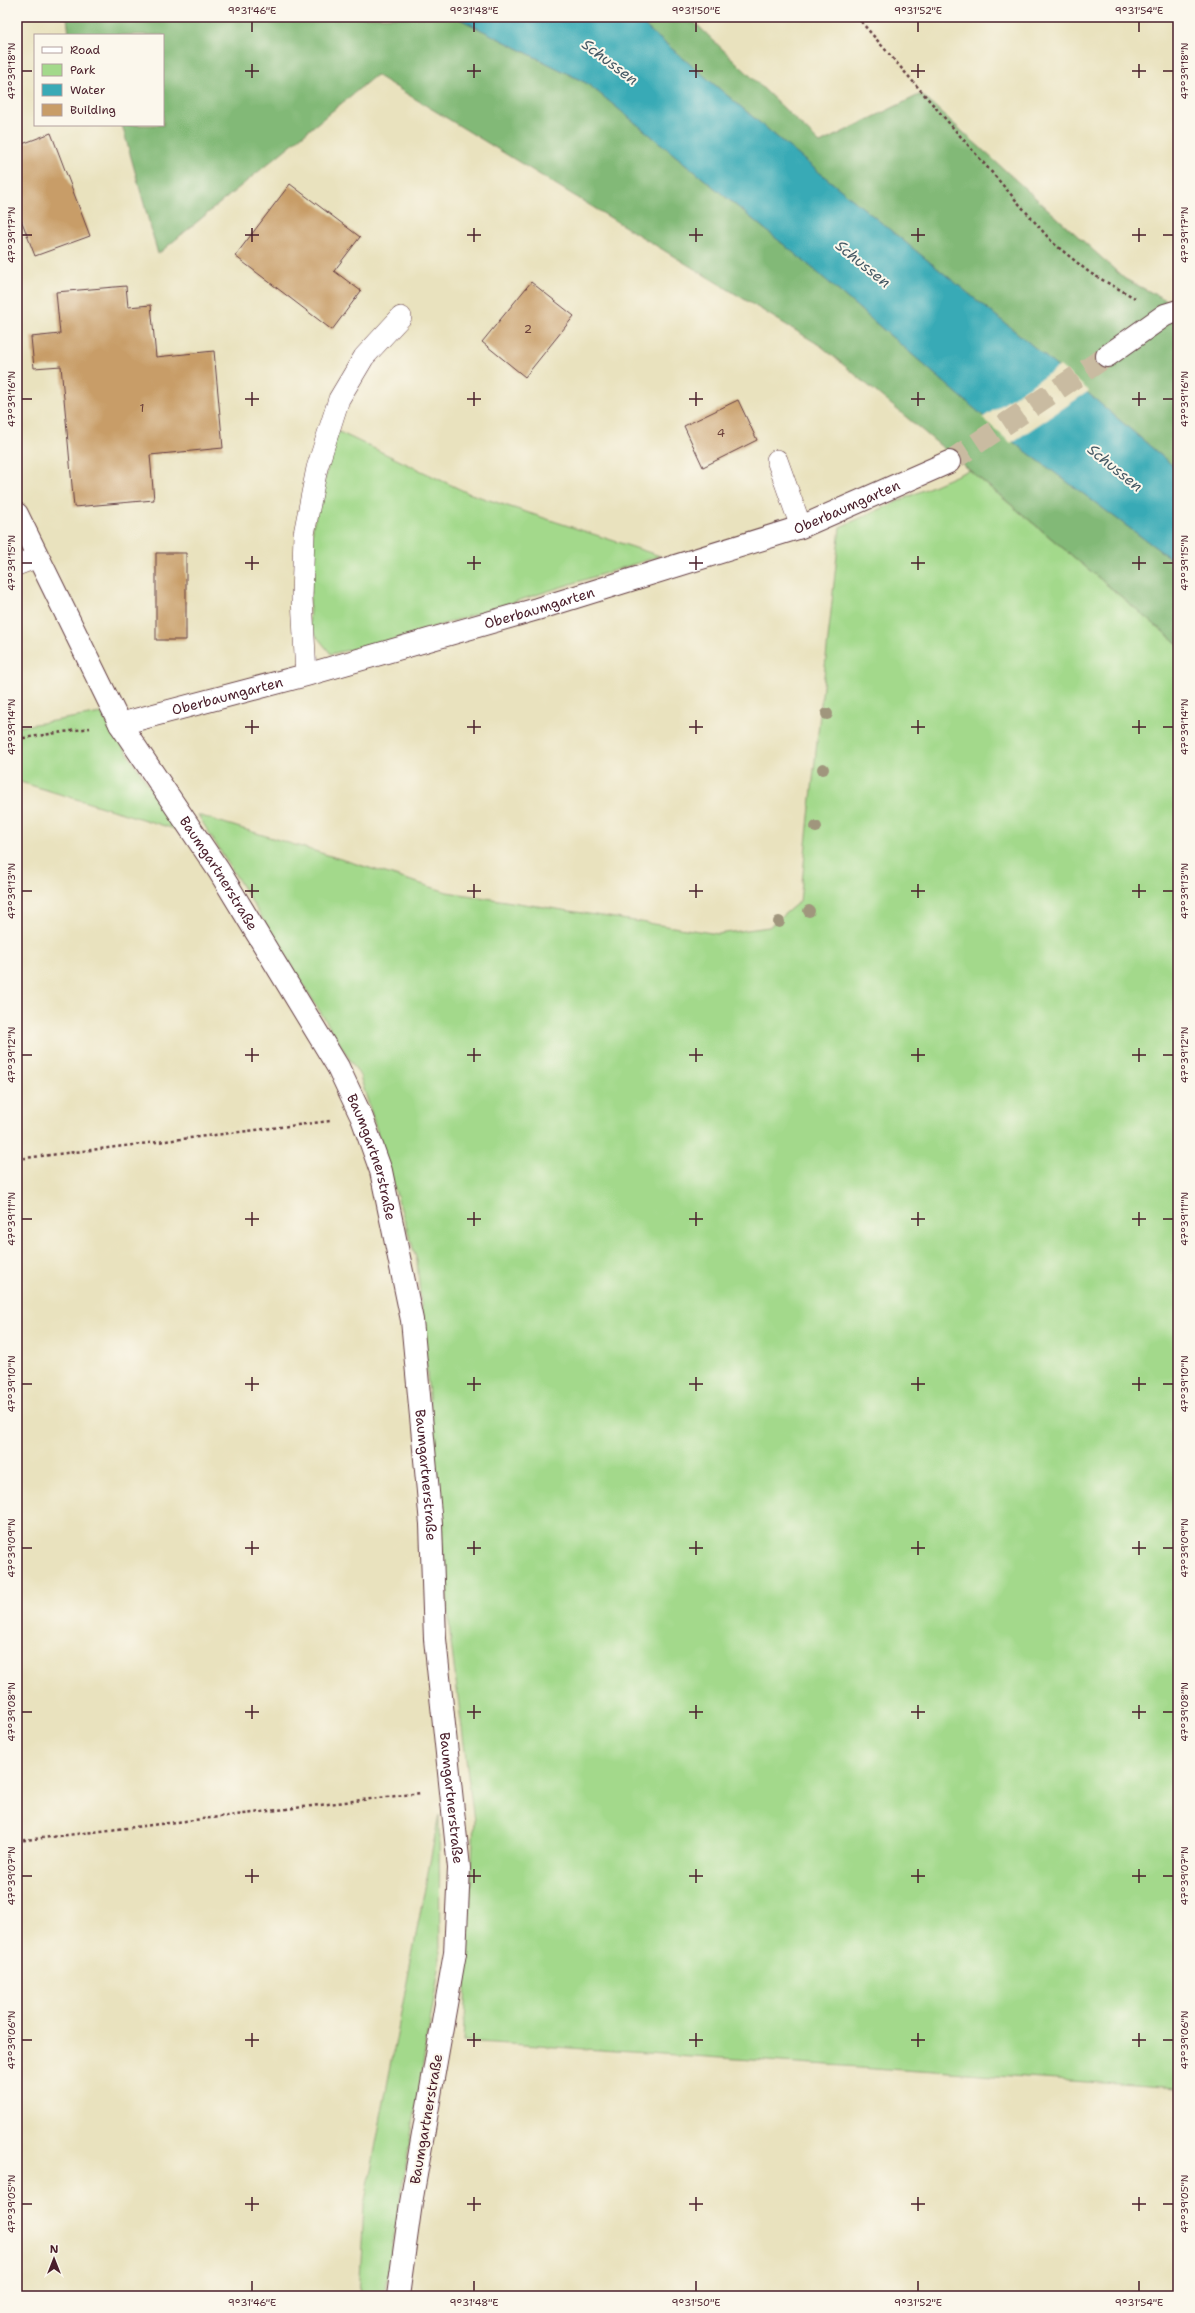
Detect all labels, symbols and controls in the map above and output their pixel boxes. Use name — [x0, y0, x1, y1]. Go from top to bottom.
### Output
text: 9°31'46"E — [228, 4, 276, 17]
text: 9°31'48"E — [450, 4, 498, 17]
text: 9°31'50"E — [672, 4, 720, 17]
text: 9°31'52"E — [894, 4, 942, 17]
text: 9°31'54"E — [1115, 4, 1163, 17]
legend — [34, 34, 164, 126]
water label: Schussen — [578, 34, 642, 90]
text: Road — [70, 42, 101, 58]
text: 47°39'18"N — [5, 43, 18, 99]
text: 47°39'18"N — [1178, 43, 1191, 99]
text: Park — [70, 62, 96, 78]
text: Water — [70, 82, 106, 98]
text: Building — [70, 102, 116, 118]
text: 47°39'17"N — [5, 207, 18, 263]
text: 47°39'17"N — [1178, 207, 1191, 263]
water label: Schussen — [831, 236, 895, 292]
house number: 2 — [524, 321, 532, 337]
text: 47°39'16"N — [5, 371, 18, 427]
text: 47°39'16"N — [1178, 371, 1191, 427]
house number: 1 — [139, 400, 145, 416]
house number: 4 — [717, 425, 725, 441]
water label: Schussen — [1083, 440, 1147, 496]
street label: Oberbaumgarten — [791, 476, 903, 538]
text: 47°39'15"N — [5, 535, 18, 591]
text: 47°39'15"N — [1178, 535, 1191, 591]
street label: Oberbaumgarten — [482, 583, 597, 633]
street label: Oberbaumgarten — [170, 672, 285, 719]
text: 47°39'14"N — [5, 699, 18, 755]
text: 47°39'14"N — [1178, 699, 1191, 755]
street label: Baumgartnerstraße — [176, 813, 262, 934]
text: 47°39'13"N — [5, 863, 18, 919]
text: 47°39'13"N — [1178, 863, 1191, 919]
text: 47°39'12"N — [5, 1027, 18, 1083]
text: 47°39'12"N — [1178, 1027, 1191, 1083]
street label: Baumgartnerstraße — [343, 1091, 400, 1222]
text: 47°39'11"N — [5, 1192, 18, 1246]
text: 47°39'11"N — [1178, 1192, 1191, 1246]
text: 47°39'10"N — [5, 1355, 18, 1413]
text: 47°39'10"N — [1178, 1355, 1191, 1413]
street label: Baumgartnerstraße — [411, 1408, 441, 1541]
text: 47°39'09"N — [5, 1518, 18, 1578]
text: 47°39'09"N — [1178, 1518, 1191, 1578]
text: 47°39'08"N — [5, 1682, 18, 1742]
text: 47°39'08"N — [1178, 1682, 1191, 1742]
street label: Baumgartnerstraße — [436, 1731, 467, 1865]
text: 47°39'07"N — [5, 1846, 18, 1906]
text: 47°39'07"N — [1178, 1846, 1191, 1906]
text: 47°39'06"N — [5, 2011, 18, 2070]
text: 47°39'06"N — [1178, 2011, 1191, 2070]
street label: Baumgartnerstraße — [406, 2052, 446, 2186]
text: 47°39'05"N — [5, 2175, 18, 2233]
text: 47°39'05"N — [1178, 2175, 1191, 2233]
north arrow — [34, 2239, 74, 2279]
text: N — [50, 2242, 59, 2257]
text: 9°31'46"E — [228, 2296, 276, 2309]
text: 9°31'48"E — [450, 2296, 498, 2309]
text: 9°31'50"E — [672, 2296, 720, 2309]
text: 9°31'52"E — [894, 2296, 942, 2309]
text: 9°31'54"E — [1115, 2296, 1163, 2309]

